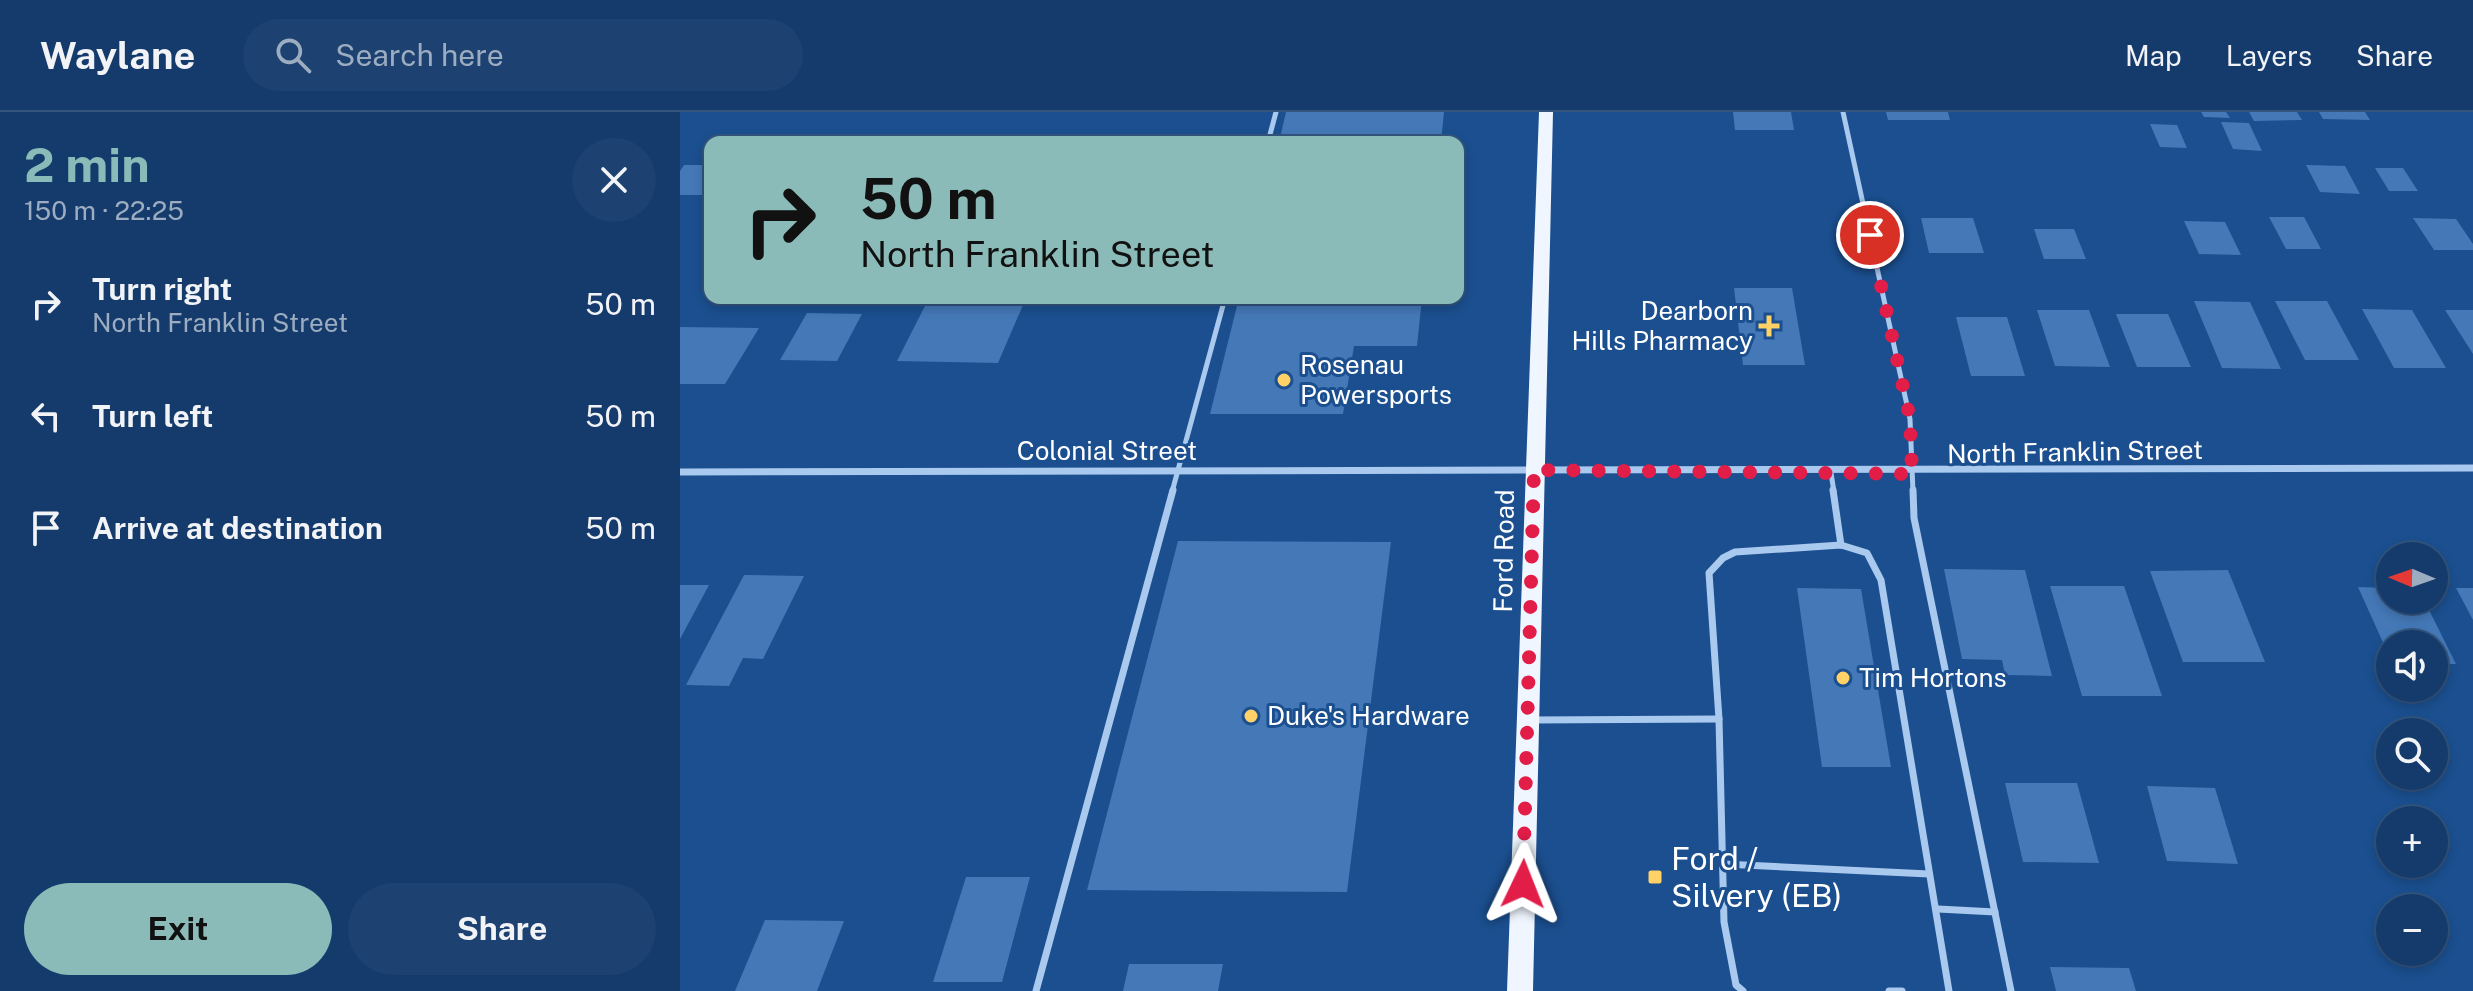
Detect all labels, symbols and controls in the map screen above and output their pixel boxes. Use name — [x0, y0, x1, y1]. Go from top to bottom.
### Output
search box — [243, 19, 803, 91]
text: Waylane — [40, 33, 195, 78]
icon: search — [271, 33, 315, 77]
text: Search here — [335, 37, 504, 73]
text: Map — [2125, 39, 2182, 72]
text: Layers — [2226, 39, 2312, 72]
text: Share — [2356, 39, 2433, 72]
text: 2 min — [24, 136, 150, 193]
button: close — [572, 138, 656, 222]
text: 50 m — [860, 166, 997, 232]
icon: right — [728, 168, 832, 272]
text: 150 m · 22:25 — [24, 195, 184, 226]
pin — [1836, 201, 1904, 269]
icon: arrive — [1848, 213, 1892, 257]
text: North Franklin Street — [860, 233, 1215, 275]
text: Turn right — [92, 271, 232, 307]
icon: right — [24, 282, 68, 326]
text: 50 m — [585, 286, 656, 322]
place label: Dearborn Hills Pharmacy — [1571, 295, 1753, 356]
text: North Franklin Street — [92, 307, 348, 338]
marker: Dearborn Hills Pharmacy — [1760, 317, 1778, 335]
place label: Rosenau Powersports — [1300, 349, 1452, 410]
marker: Rosenau Powersports — [1275, 371, 1293, 389]
icon: left — [24, 394, 68, 438]
text: Turn left — [92, 398, 213, 434]
text: 50 m — [585, 398, 656, 434]
street label: North Franklin Street — [1947, 434, 2203, 469]
street label: Colonial Street — [1017, 435, 1197, 466]
street label: Ford Road — [1487, 489, 1520, 613]
icon: arrive — [24, 506, 68, 550]
text: Arrive at destination — [92, 510, 383, 546]
text: 50 m — [585, 510, 656, 546]
north arrow — [2376, 542, 2448, 614]
map controls — [2376, 542, 2448, 966]
button: sound — [2376, 630, 2448, 702]
place label: Tim Hortons — [1859, 662, 2007, 693]
marker: Tim Hortons — [1834, 669, 1852, 687]
place label: Duke's Hardware — [1267, 700, 1470, 731]
marker: Duke's Hardware — [1242, 707, 1260, 725]
button: search — [2376, 718, 2448, 790]
button: + — [2376, 806, 2448, 878]
place label: Ford / Silvery (EB) — [1671, 840, 1842, 914]
position arrow — [1481, 842, 1565, 926]
marker: Ford / Silvery (EB) — [1646, 868, 1664, 886]
button: Exit — [24, 883, 332, 975]
button: Share — [348, 883, 656, 975]
button: − — [2376, 894, 2448, 966]

